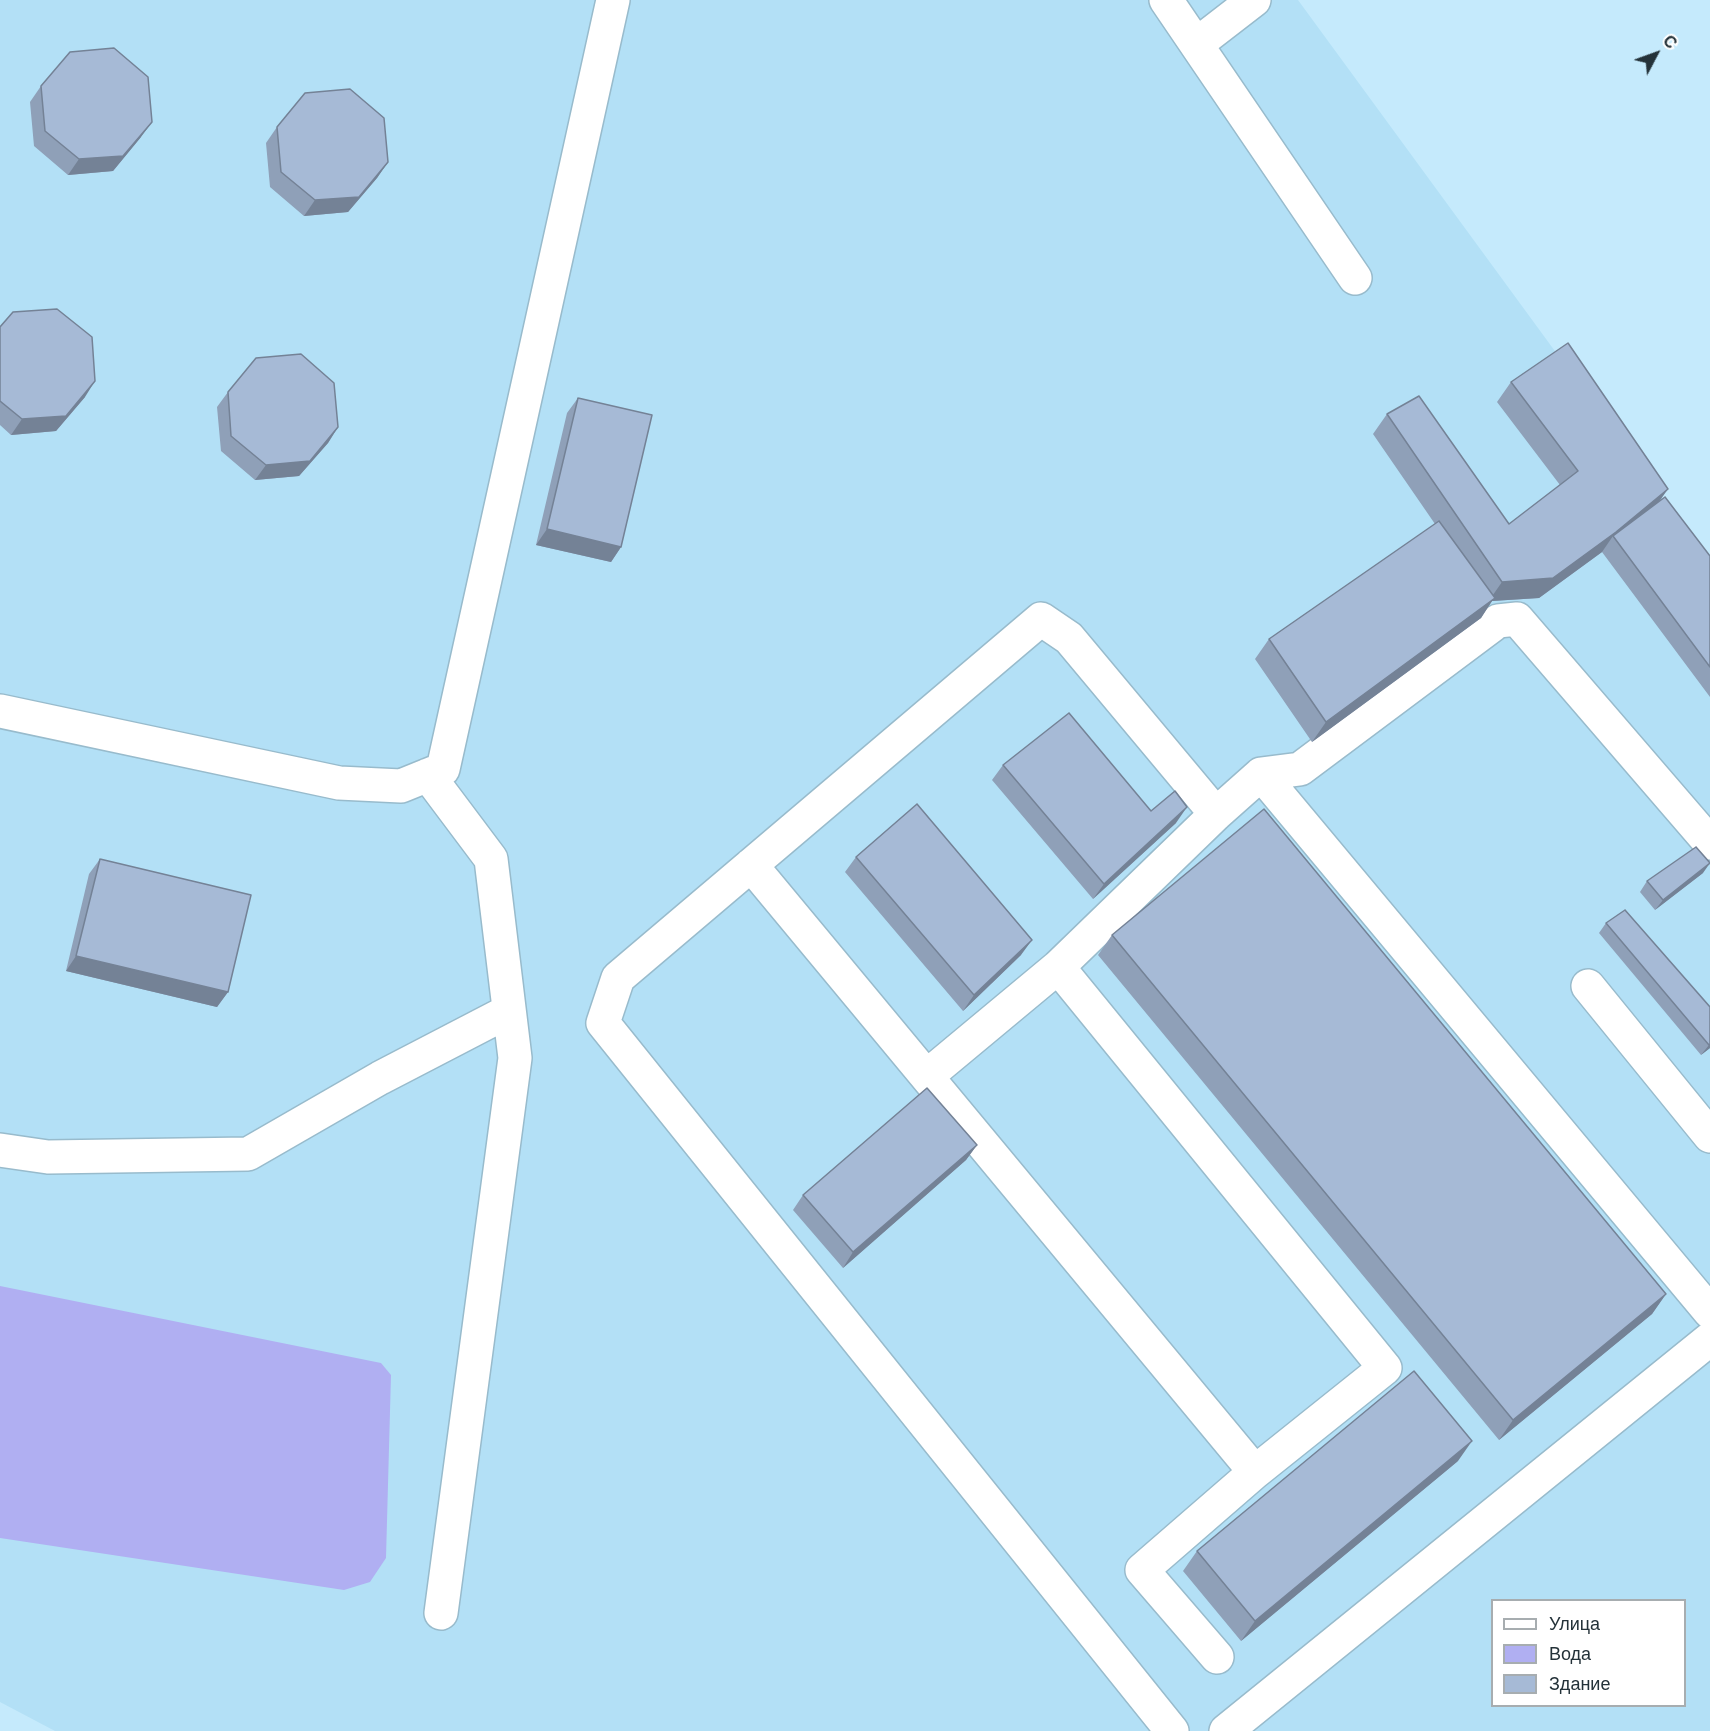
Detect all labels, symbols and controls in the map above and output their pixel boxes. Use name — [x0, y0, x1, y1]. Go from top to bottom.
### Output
north arrow — [1626, 24, 1686, 84]
text: С — [1659, 31, 1681, 52]
legend — [1491, 1599, 1686, 1707]
text: Улица — [1549, 1613, 1600, 1634]
text: Вода — [1549, 1643, 1591, 1664]
text: Здание — [1549, 1673, 1610, 1694]

